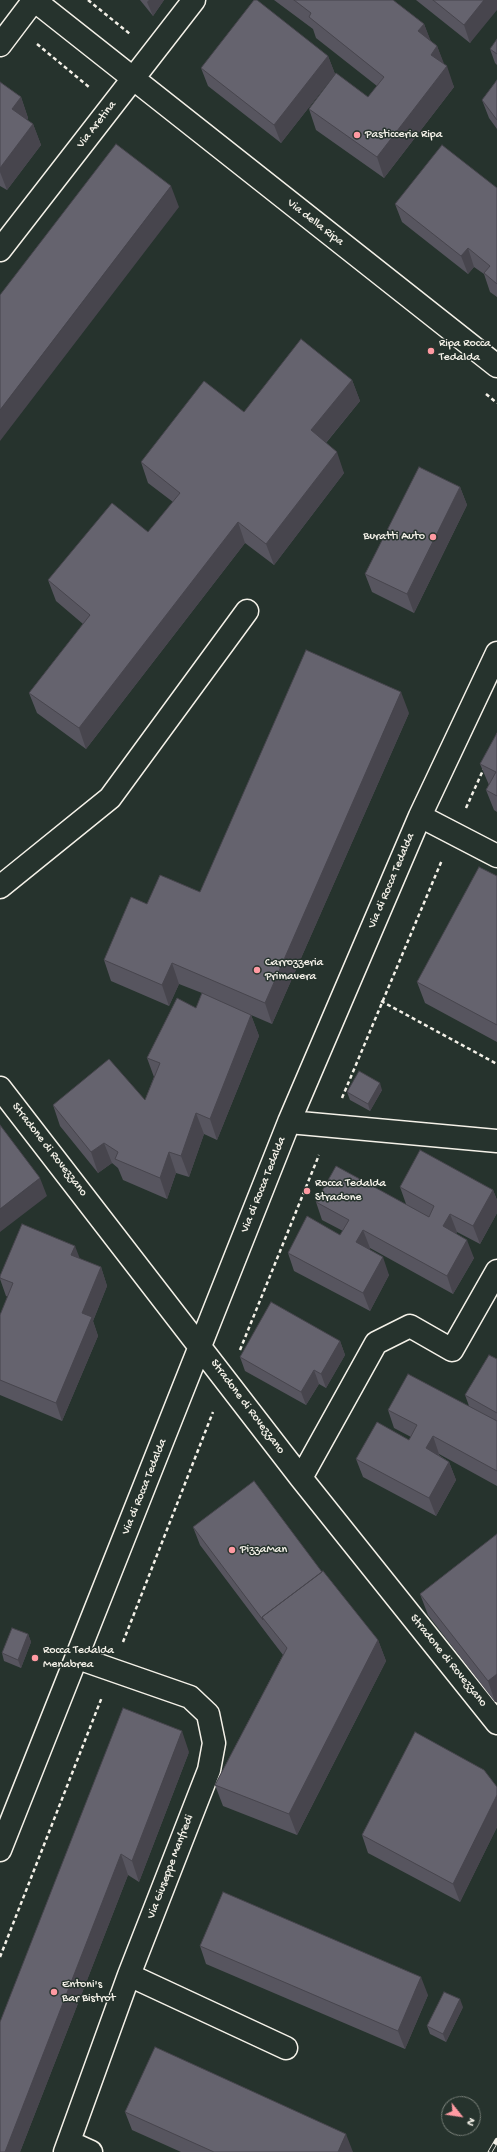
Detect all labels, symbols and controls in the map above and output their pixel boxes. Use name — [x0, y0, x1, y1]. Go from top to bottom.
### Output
street label: Via Aretina — [74, 98, 120, 152]
place label: Pasticceria Ripa — [365, 128, 442, 142]
marker: Pasticceria Ripa — [352, 130, 362, 140]
street label: Via della Ripa — [284, 196, 346, 250]
place label: Ripa Rocca Tedalda — [439, 337, 491, 365]
marker: Ripa Rocca Tedalda — [426, 346, 436, 356]
place label: Buratti Auto — [363, 530, 425, 544]
marker: Buratti Auto — [428, 532, 438, 542]
street label: Via di Rocca Tedalda — [365, 831, 419, 931]
place label: Carrozzeria Primavera — [265, 956, 323, 984]
marker: Carrozzeria Primavera — [252, 965, 262, 975]
street label: Stradone di Rovezzano — [8, 1100, 90, 1200]
street label: Via di Rocca Tedalda — [238, 1135, 290, 1235]
place label: Rocca Tedalda Stradone — [315, 1177, 386, 1205]
marker: Rocca Tedalda Stradone — [302, 1186, 312, 1196]
street label: Stradone di Rovezzano — [207, 1357, 287, 1457]
street label: Via di Rocca Tedalda — [119, 1437, 171, 1537]
place label: PizzaMan — [240, 1543, 287, 1557]
marker: PizzaMan — [227, 1545, 237, 1555]
street label: Stradone di Rovezzano — [406, 1612, 490, 1710]
place label: Rocca Tedalda Menabrea — [43, 1644, 114, 1672]
marker: Rocca Tedalda Menabrea — [30, 1653, 40, 1663]
street label: Via Giuseppe Manfredi — [144, 1813, 198, 1921]
place label: Entoni's Bar Bistrot — [62, 1978, 115, 2006]
marker: Entoni's Bar Bistrot — [49, 1987, 59, 1997]
north arrow — [441, 2096, 481, 2136]
text: N — [464, 2115, 478, 2128]

